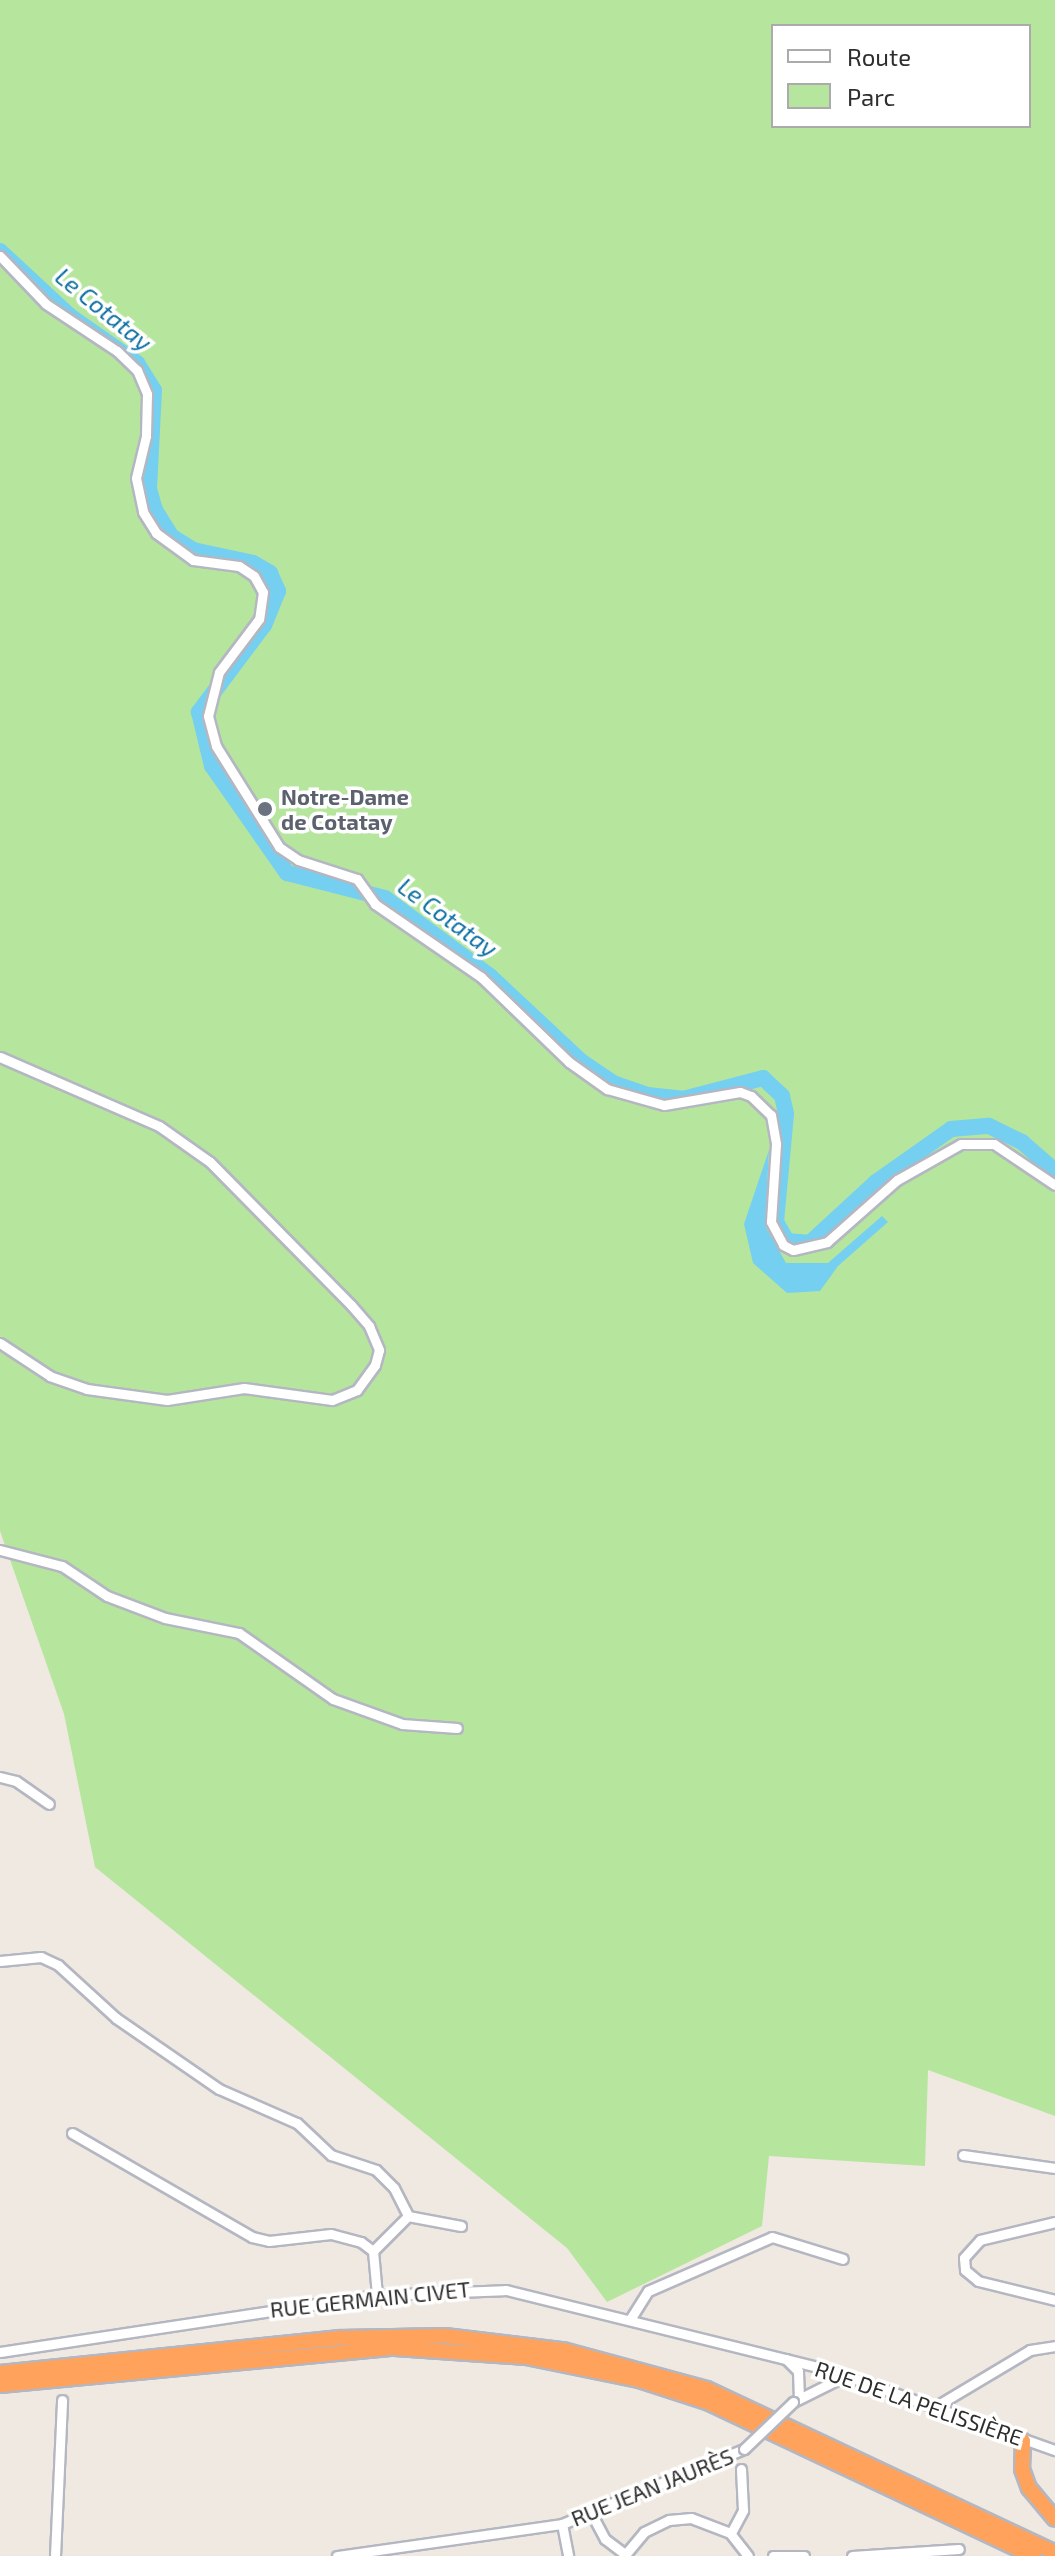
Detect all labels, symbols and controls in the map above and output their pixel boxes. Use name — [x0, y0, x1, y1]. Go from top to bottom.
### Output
legend — [771, 24, 1031, 128]
text: Route — [847, 42, 911, 71]
text: Parc — [847, 82, 895, 111]
water label: Le Cotatay — [50, 261, 158, 357]
place label: Notre-Dame de Cotatay — [281, 783, 409, 834]
marker: Notre-Dame de Cotatay — [256, 800, 274, 818]
water label: Le Cotatay — [393, 871, 503, 963]
street label: RUE GERMAIN CIVET — [269, 2275, 471, 2323]
street label: RUE DE LA PELISSIÈRE — [812, 2355, 1026, 2451]
street label: RUE JEAN JAURÈS — [567, 2442, 737, 2532]

